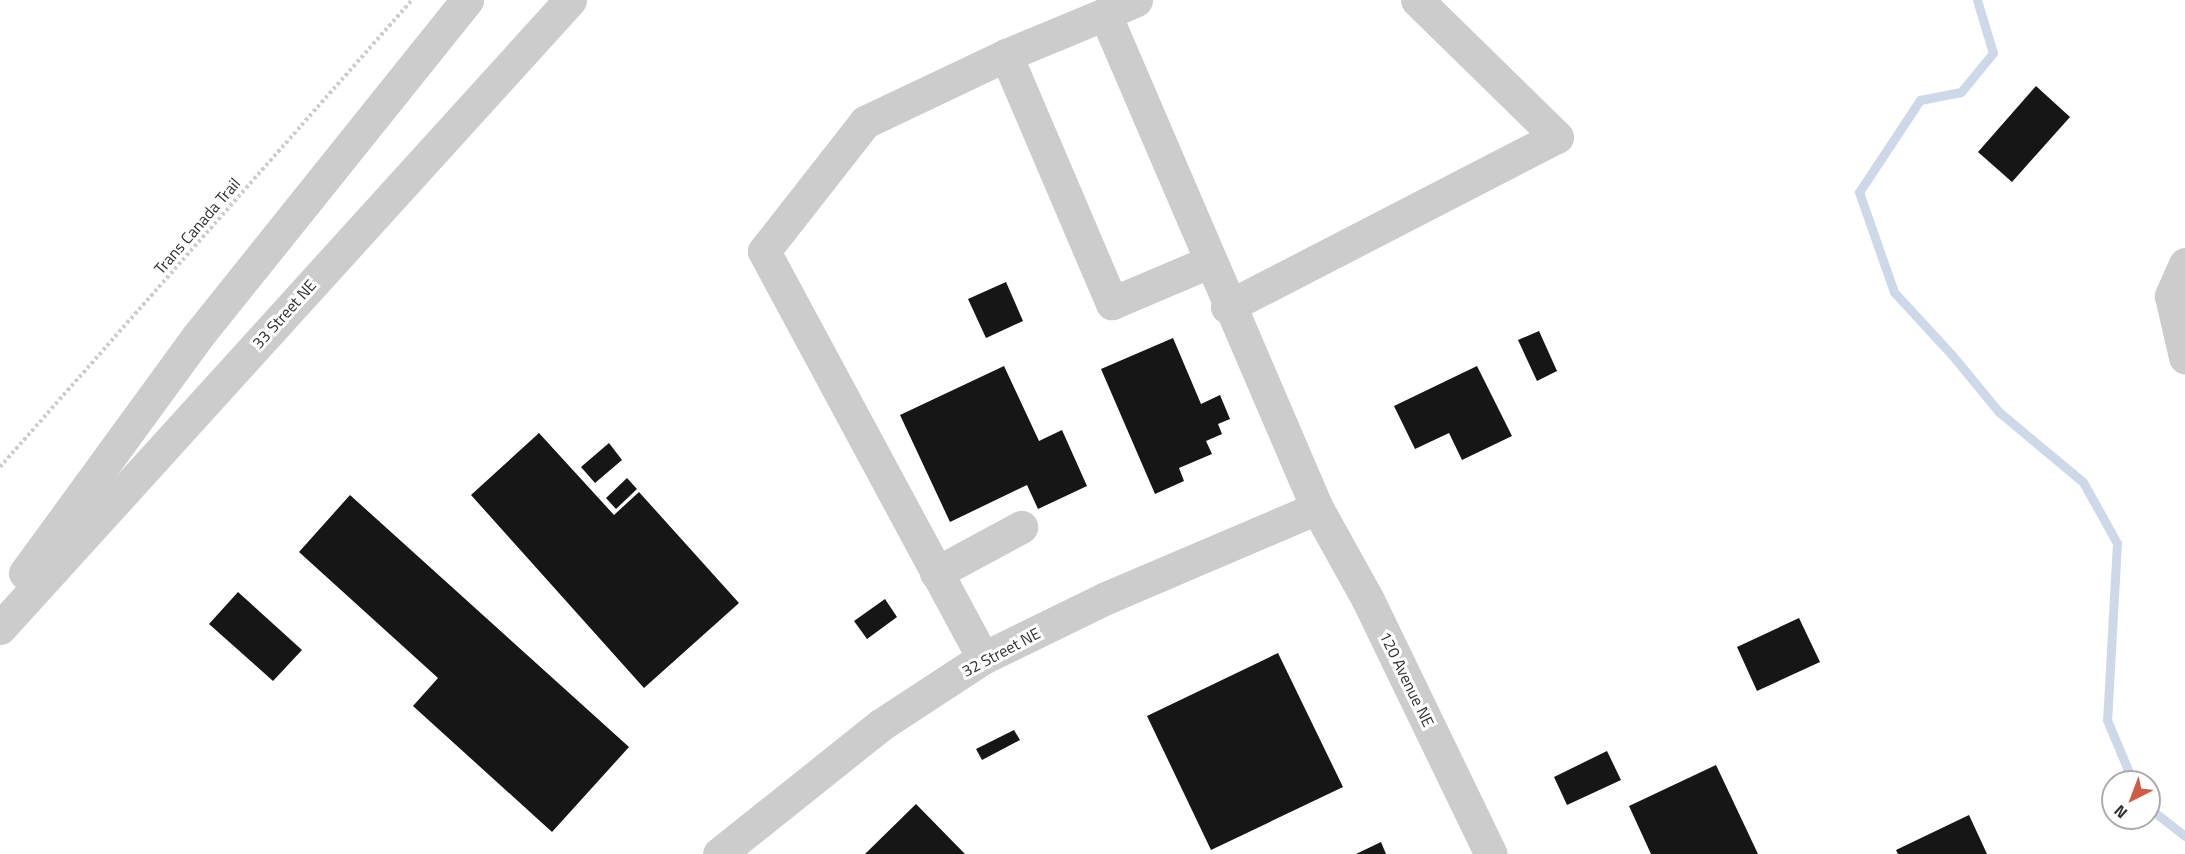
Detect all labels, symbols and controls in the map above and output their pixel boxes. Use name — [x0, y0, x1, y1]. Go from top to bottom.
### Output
street label: Trans Canada Trail — [150, 174, 244, 278]
street label: 33 Street NE — [248, 276, 320, 352]
street label: 32 Street NE — [959, 623, 1043, 681]
street label: 120 Avenue NE — [1376, 628, 1438, 730]
north arrow — [2101, 770, 2161, 830]
text: N — [2108, 799, 2132, 825]

